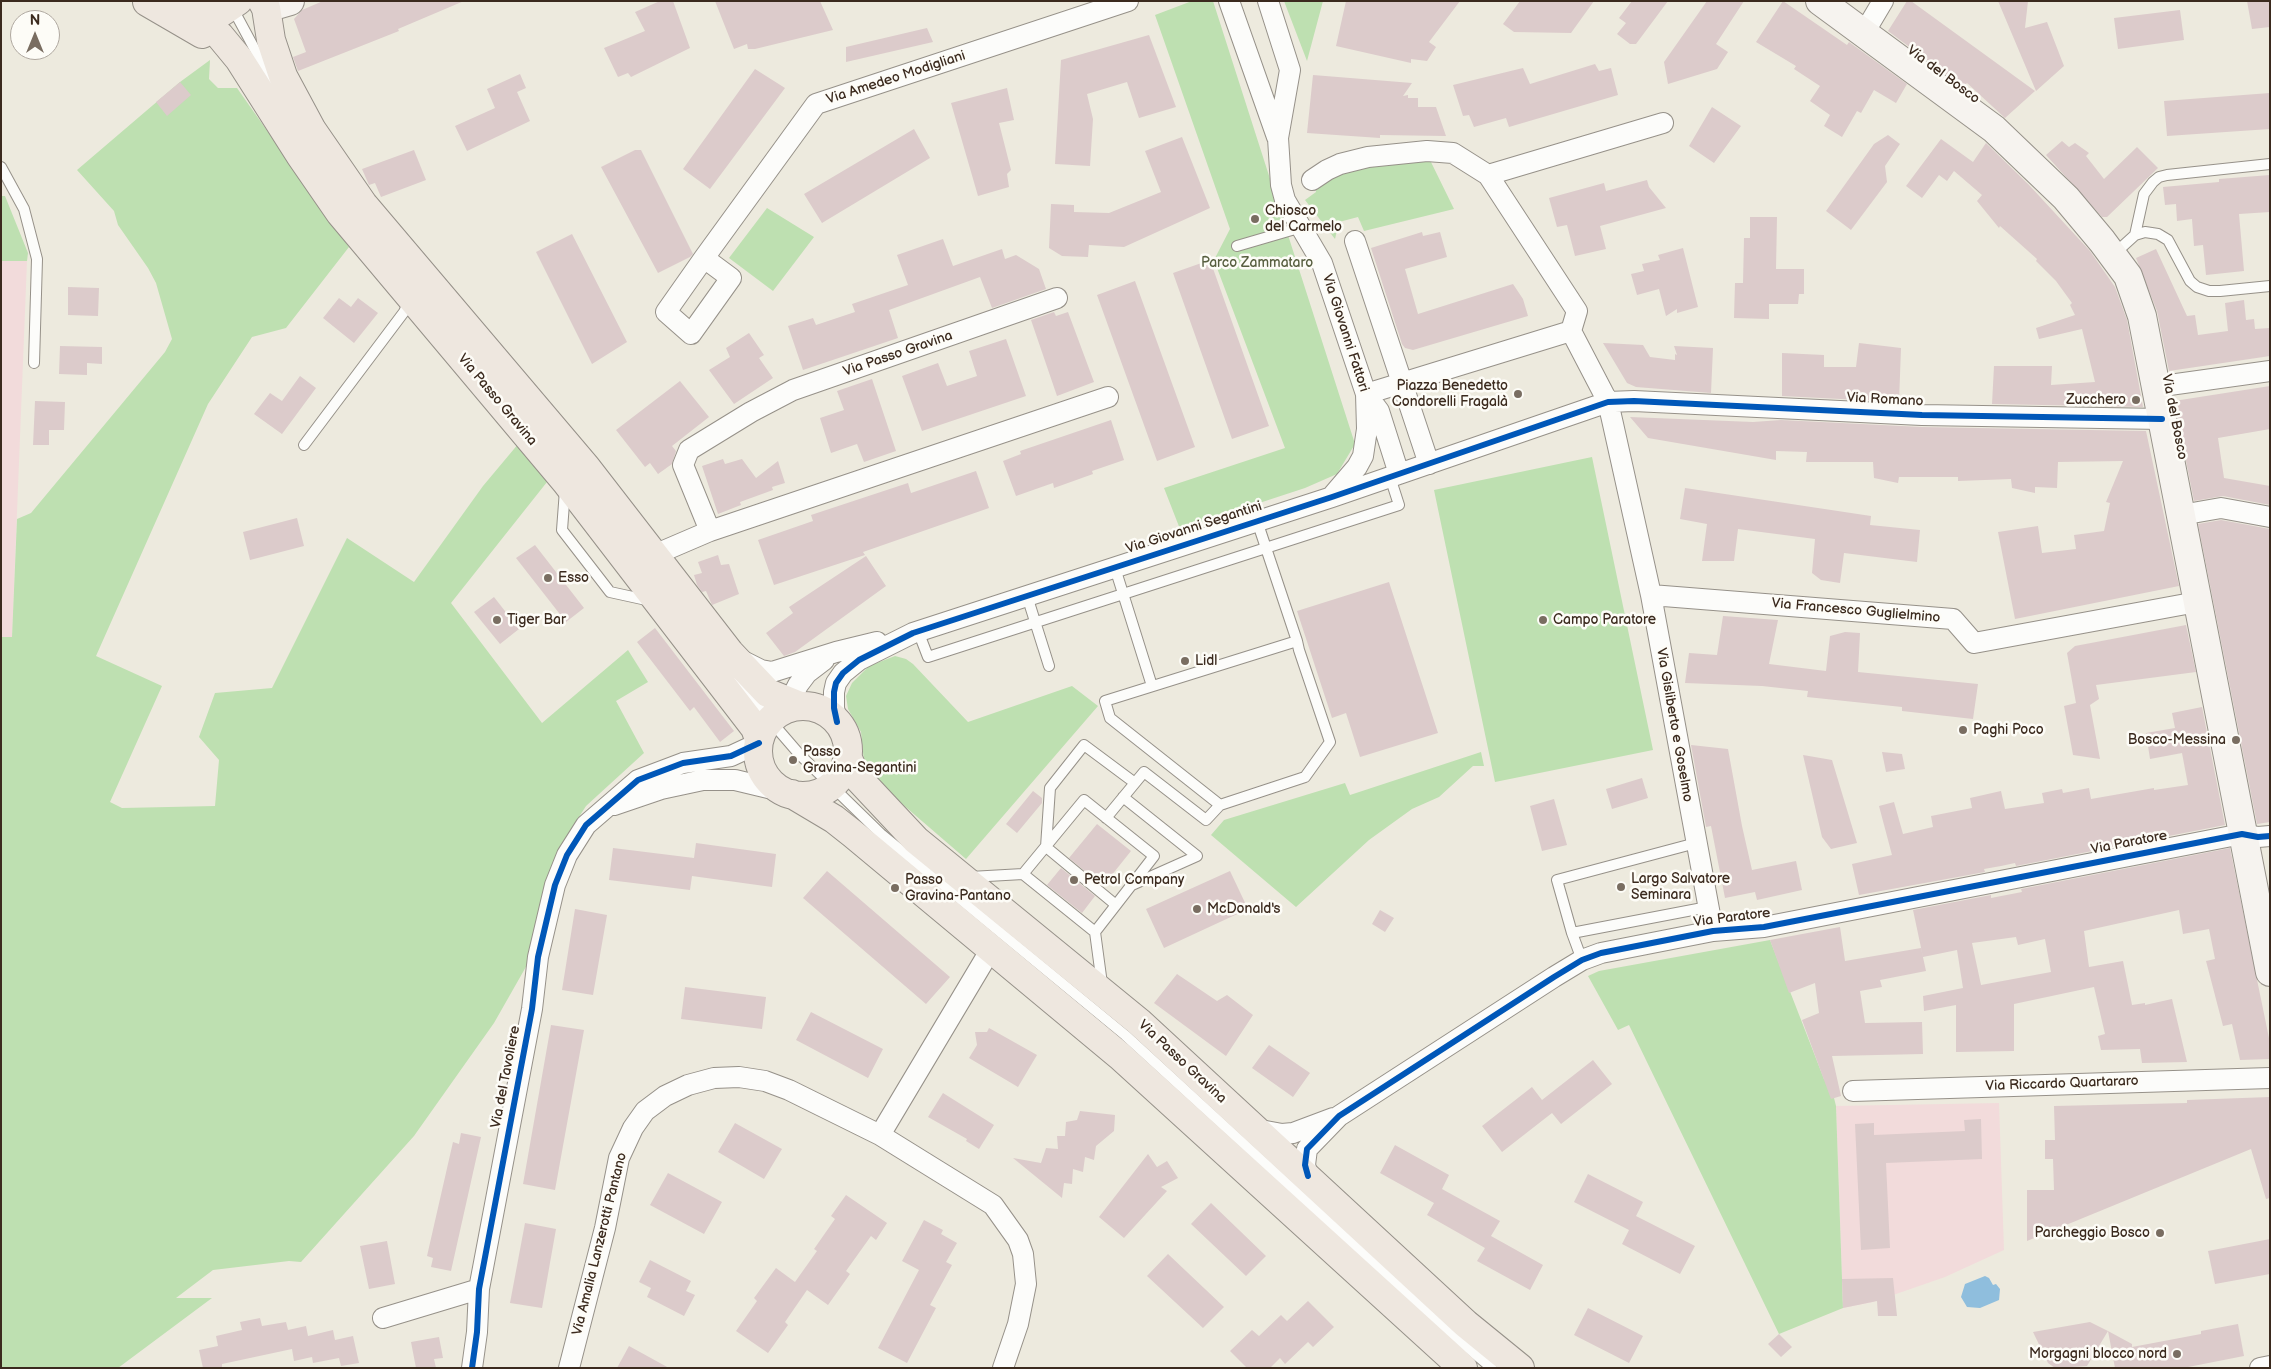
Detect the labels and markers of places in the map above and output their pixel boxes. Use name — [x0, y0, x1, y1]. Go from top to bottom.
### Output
place label: Chiosco del Carmelo — [1265, 203, 1342, 236]
marker: Chiosco del Carmelo — [1249, 213, 1261, 225]
place label: Piazza Benedetto Condorelli Fragalà — [1392, 378, 1508, 411]
marker: Piazza Benedetto Condorelli Fragalà — [1512, 388, 1524, 400]
place label: Zucchero — [2066, 392, 2126, 408]
marker: Zucchero — [2130, 394, 2142, 406]
place label: Esso — [558, 570, 589, 586]
marker: Esso — [542, 572, 554, 584]
place label: Tiger Bar — [507, 612, 566, 628]
place label: Campo Paratore — [1553, 612, 1656, 628]
marker: Tiger Bar — [491, 614, 503, 626]
marker: Campo Paratore — [1537, 614, 1549, 626]
place label: Lidl — [1195, 653, 1217, 669]
marker: Lidl — [1179, 655, 1191, 667]
place label: Paghi Poco — [1973, 722, 2044, 738]
marker: Paghi Poco — [1957, 724, 1969, 736]
place label: Bosco-Messina — [2128, 732, 2226, 748]
marker: Bosco-Messina — [2230, 734, 2242, 746]
place label: Passo Gravina-Segantini — [803, 744, 917, 776]
marker: Passo Gravina-Segantini — [787, 754, 799, 766]
place label: Largo Salvatore Seminara — [1631, 871, 1730, 904]
place label: Passo Gravina-Pantano — [905, 872, 1011, 904]
place label: Petrol Company — [1084, 872, 1184, 888]
marker: Petrol Company — [1068, 874, 1080, 886]
marker: Largo Salvatore Seminara — [1615, 881, 1627, 893]
marker: Passo Gravina-Pantano — [889, 882, 901, 894]
place label: McDonald's — [1207, 901, 1280, 917]
marker: McDonald's — [1191, 903, 1203, 915]
place label: Parcheggio Bosco — [2035, 1225, 2150, 1241]
marker: Parcheggio Bosco — [2154, 1227, 2166, 1239]
place label: Morgagni blocco nord — [2029, 1346, 2167, 1362]
marker: Morgagni blocco nord — [2171, 1348, 2183, 1360]

